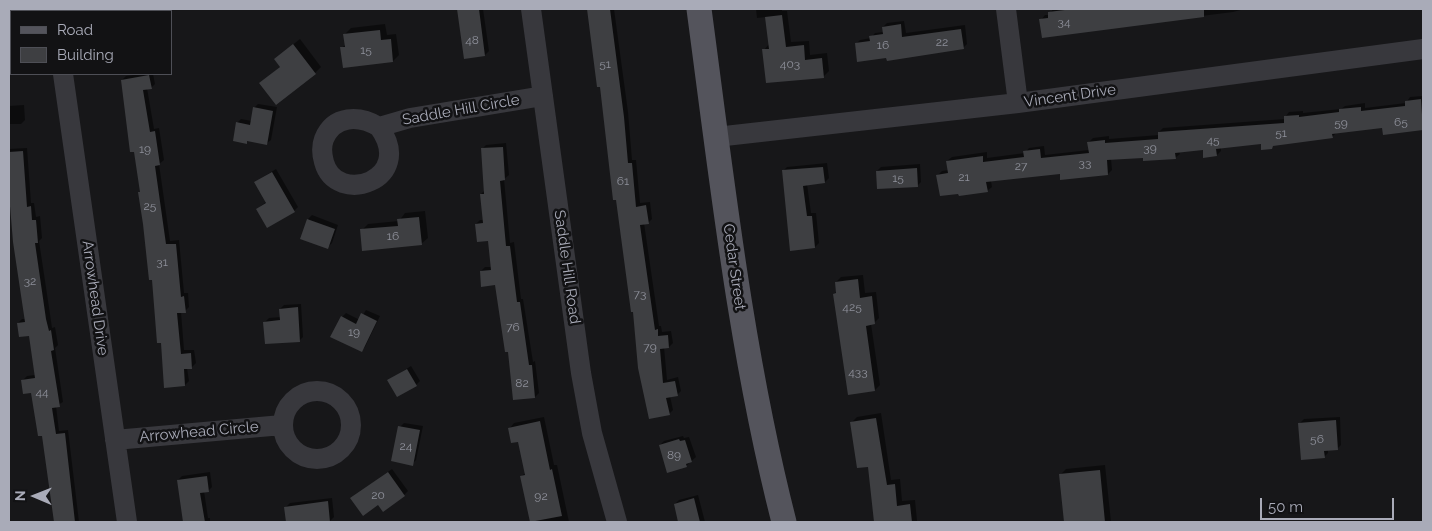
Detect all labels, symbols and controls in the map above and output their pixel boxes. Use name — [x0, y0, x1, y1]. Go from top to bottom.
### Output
legend — [10, 10, 172, 75]
house number: 34 — [1058, 15, 1070, 29]
text: Road — [57, 21, 93, 39]
house number: 48 — [465, 33, 479, 47]
house number: 22 — [936, 35, 948, 49]
house number: 16 — [877, 38, 889, 52]
house number: 15 — [360, 43, 372, 57]
text: Building — [57, 46, 114, 64]
house number: 51 — [599, 57, 611, 71]
house number: 403 — [780, 57, 800, 71]
street label: Vincent Drive — [1023, 81, 1117, 111]
street label: Saddle Hill Circle — [401, 91, 521, 129]
house number: 65 — [1394, 115, 1408, 129]
house number: 59 — [1334, 116, 1348, 130]
house number: 51 — [1275, 126, 1287, 140]
house number: 45 — [1206, 133, 1220, 147]
house number: 39 — [1143, 141, 1157, 155]
house number: 19 — [139, 142, 151, 156]
house number: 33 — [1079, 156, 1091, 170]
house number: 27 — [1015, 159, 1027, 173]
house number: 21 — [958, 170, 970, 184]
house number: 15 — [892, 171, 904, 185]
house number: 61 — [617, 174, 629, 188]
house number: 25 — [144, 199, 156, 213]
street label: Saddle Hill Road — [550, 209, 584, 325]
street label: Cedar Street — [719, 223, 749, 311]
house number: 16 — [387, 229, 399, 243]
street label: Arrowhead Drive — [78, 239, 112, 357]
house number: 31 — [156, 255, 168, 269]
house number: 32 — [24, 274, 36, 288]
house number: 73 — [634, 287, 646, 301]
house number: 425 — [842, 300, 862, 314]
house number: 76 — [506, 320, 520, 334]
house number: 19 — [348, 325, 360, 339]
house number: 79 — [643, 340, 657, 354]
house number: 433 — [848, 365, 868, 379]
house number: 82 — [515, 376, 529, 390]
house number: 44 — [35, 385, 49, 399]
street label: Arrowhead Circle — [139, 418, 259, 446]
house number: 56 — [1310, 432, 1324, 446]
house number: 24 — [400, 439, 412, 453]
house number: 89 — [667, 448, 681, 462]
north arrow — [10, 471, 60, 521]
house number: 20 — [371, 488, 385, 502]
scale bar — [1262, 488, 1396, 520]
house number: 92 — [534, 489, 548, 503]
text: N — [12, 490, 28, 501]
text: 50 m — [1268, 498, 1303, 516]

